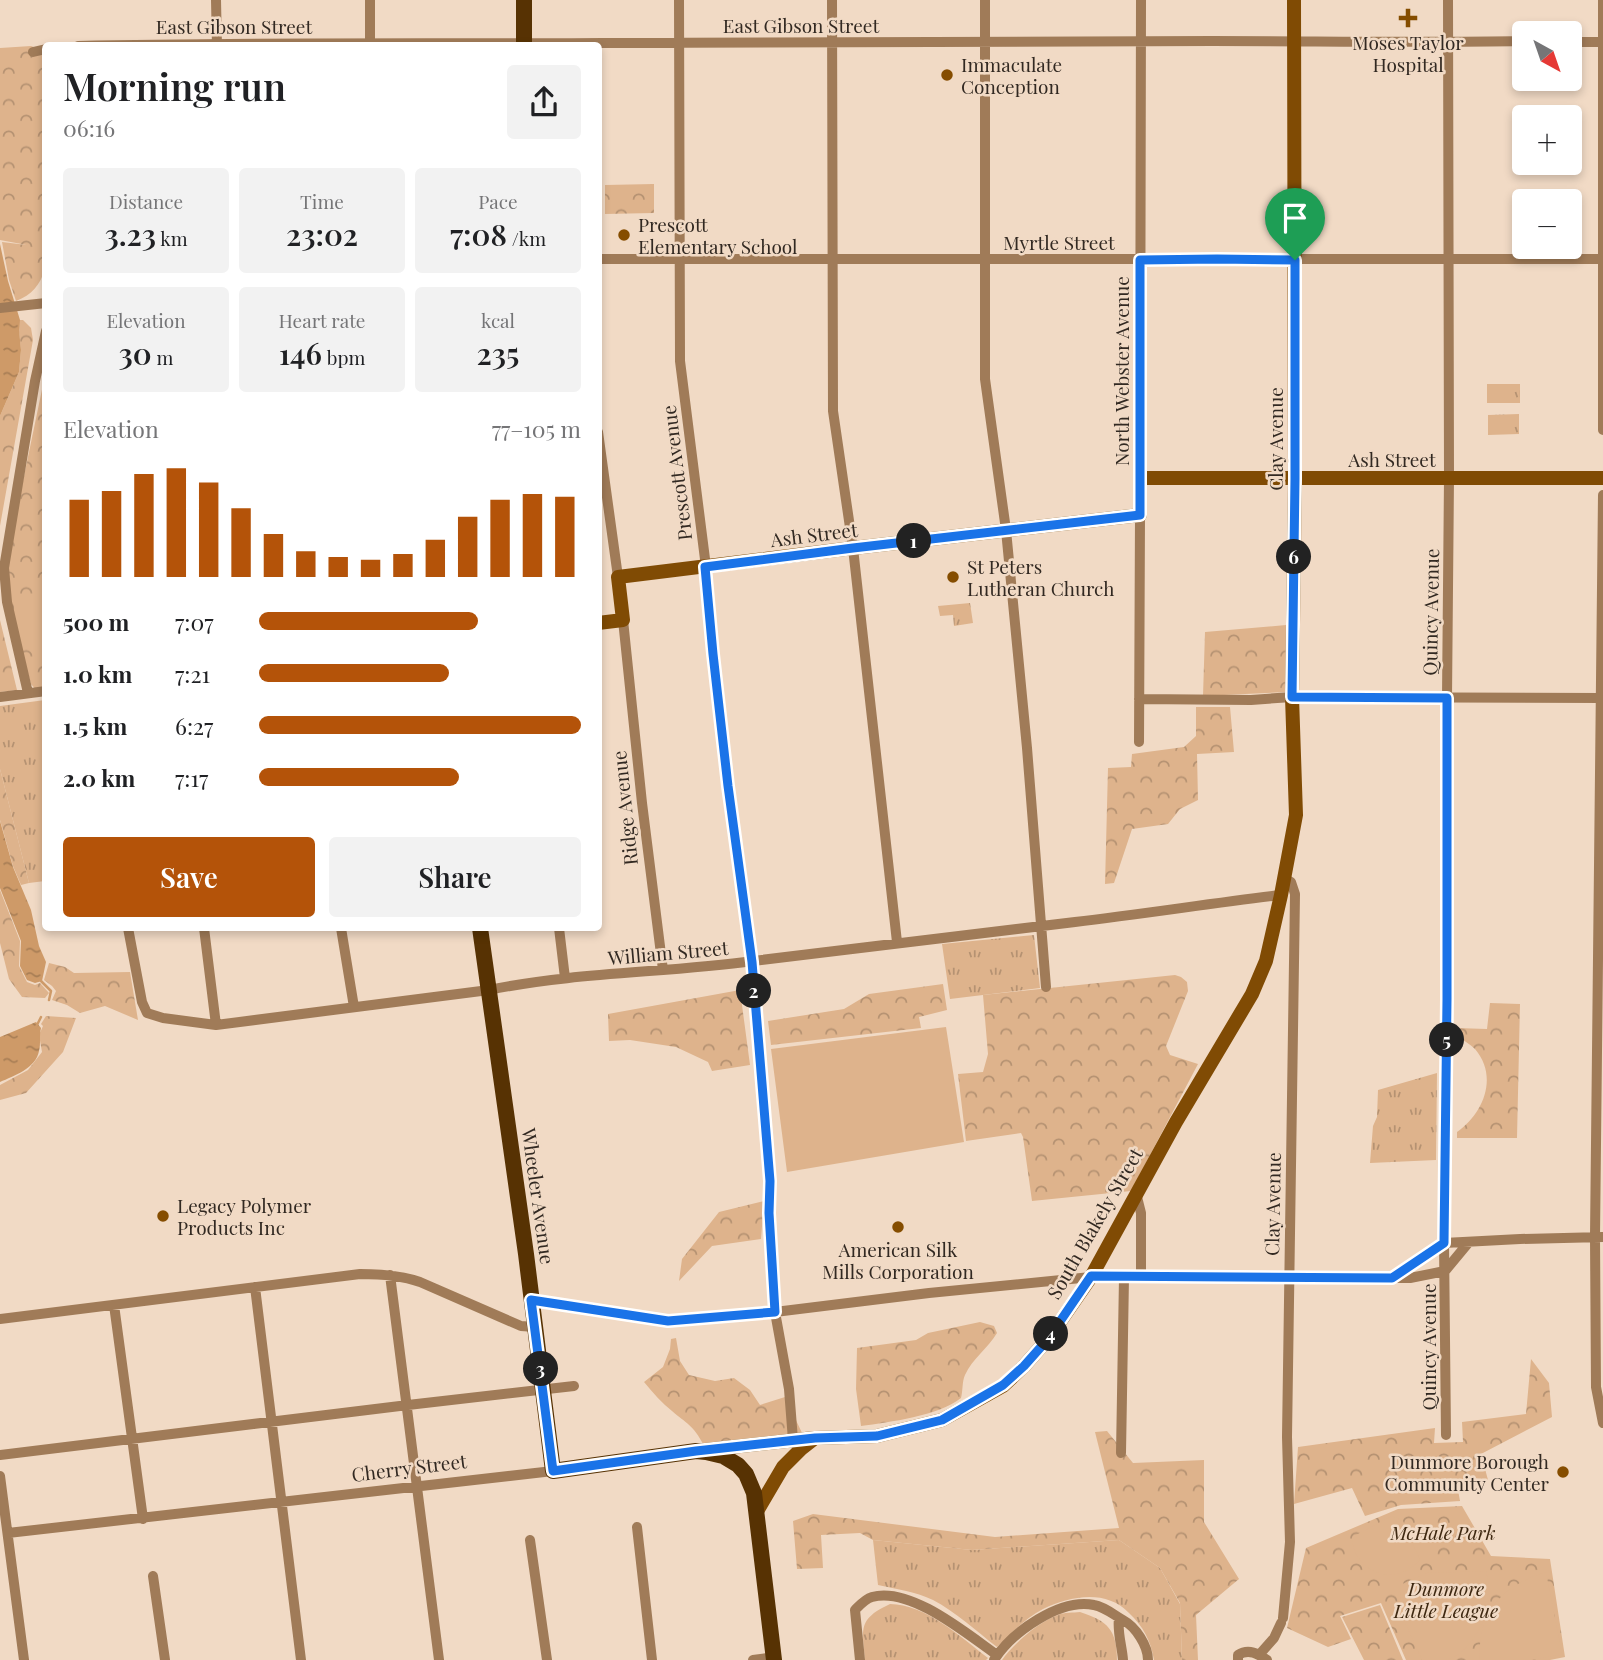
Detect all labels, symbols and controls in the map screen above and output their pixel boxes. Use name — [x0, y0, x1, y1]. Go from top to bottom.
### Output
marker: Moses Taylor Hospital — [1398, 8, 1418, 28]
street label: East Gibson Street — [723, 12, 879, 38]
street label: East Gibson Street — [156, 13, 312, 39]
north arrow — [1512, 21, 1582, 91]
map controls — [1512, 21, 1582, 259]
place label: Moses Taylor Hospital — [1352, 29, 1464, 77]
place label: Immaculate Conception — [961, 51, 1062, 99]
text: Morning run — [63, 60, 286, 111]
button: share — [507, 65, 581, 139]
marker: Immaculate Conception — [939, 67, 955, 83]
button: + — [1512, 105, 1582, 175]
text: 06:16 — [63, 112, 115, 143]
text: Distance — [109, 188, 183, 214]
text: Time — [300, 188, 344, 214]
text: Pace — [478, 188, 518, 214]
pin — [1265, 188, 1325, 260]
button: − — [1512, 189, 1582, 259]
icon: arrive — [1276, 199, 1314, 237]
place label: Prescott Elementary School — [638, 211, 798, 259]
text: 3.23 — [104, 214, 156, 254]
text: 23:02 — [286, 214, 358, 254]
text: 7:08 — [450, 214, 507, 254]
text: km — [156, 225, 188, 251]
text: /km — [507, 225, 546, 251]
marker: Prescott Elementary School — [616, 227, 632, 243]
street label: Myrtle Street — [1003, 229, 1115, 255]
street label: North Webster Avenue — [1108, 276, 1134, 466]
text: Elevation — [106, 307, 186, 333]
text: Heart rate — [279, 307, 365, 333]
text: kcal — [481, 307, 515, 333]
text: 30 — [119, 333, 152, 373]
text: 146 — [279, 333, 322, 373]
text: 235 — [477, 333, 519, 373]
text: m — [152, 344, 173, 370]
text: bpm — [322, 344, 365, 370]
street label: Clay Avenue — [1262, 387, 1288, 491]
street label: Prescott Avenue — [655, 404, 697, 542]
text: Elevation — [63, 413, 159, 444]
text: 77–105 m — [492, 413, 581, 444]
street label: Ash Street — [1347, 446, 1436, 472]
street label: Ash Street — [768, 516, 859, 552]
pin: 1 — [897, 524, 932, 558]
text: 1 — [910, 527, 917, 553]
pin: 6 — [1276, 540, 1312, 574]
text: 6 — [1288, 543, 1299, 569]
street label: Quincy Avenue — [1416, 548, 1444, 676]
place label: St Peters Lutheran Church — [967, 553, 1114, 601]
marker: St Peters Lutheran Church — [945, 569, 961, 585]
text: 500 m — [63, 606, 129, 637]
text: 7:07 — [175, 606, 214, 637]
text: 1.0 km — [63, 658, 132, 689]
text: 7:21 — [175, 658, 210, 689]
text: 1.5 km — [63, 710, 127, 741]
text: 6:27 — [175, 710, 213, 741]
street label: Ridge Avenue — [605, 749, 643, 867]
text: 2.0 km — [63, 762, 135, 793]
text: 7:17 — [175, 762, 208, 793]
button: Save — [63, 837, 315, 917]
button: Share — [329, 837, 581, 917]
street label: William Street — [606, 934, 730, 970]
pin: 2 — [736, 974, 772, 1009]
text: 2 — [749, 977, 758, 1003]
pin: 5 — [1430, 1023, 1464, 1058]
text: 5 — [1442, 1026, 1451, 1052]
street label: Wheeler Avenue — [516, 1125, 561, 1266]
street label: South Blakely Street — [1040, 1142, 1148, 1303]
street label: Clay Avenue — [1258, 1152, 1286, 1256]
place label: Legacy Polymer Products Inc — [177, 1192, 312, 1240]
marker: Legacy Polymer Products Inc — [155, 1208, 171, 1224]
marker: American Silk Mills Corporation — [890, 1219, 906, 1235]
place label: American Silk Mills Corporation — [822, 1236, 974, 1284]
street label: Quincy Avenue — [1415, 1283, 1441, 1411]
pin: 4 — [1034, 1316, 1068, 1352]
text: 4 — [1045, 1320, 1056, 1346]
pin: 3 — [524, 1352, 558, 1386]
text: 3 — [536, 1355, 545, 1381]
street label: Cherry Street — [350, 1447, 468, 1487]
place label: Dunmore Borough Community Center — [1384, 1448, 1550, 1496]
marker: Dunmore Borough Community Center — [1555, 1464, 1571, 1480]
park label: McHale Park — [1389, 1519, 1496, 1545]
park label: Dunmore Little League — [1393, 1575, 1498, 1623]

